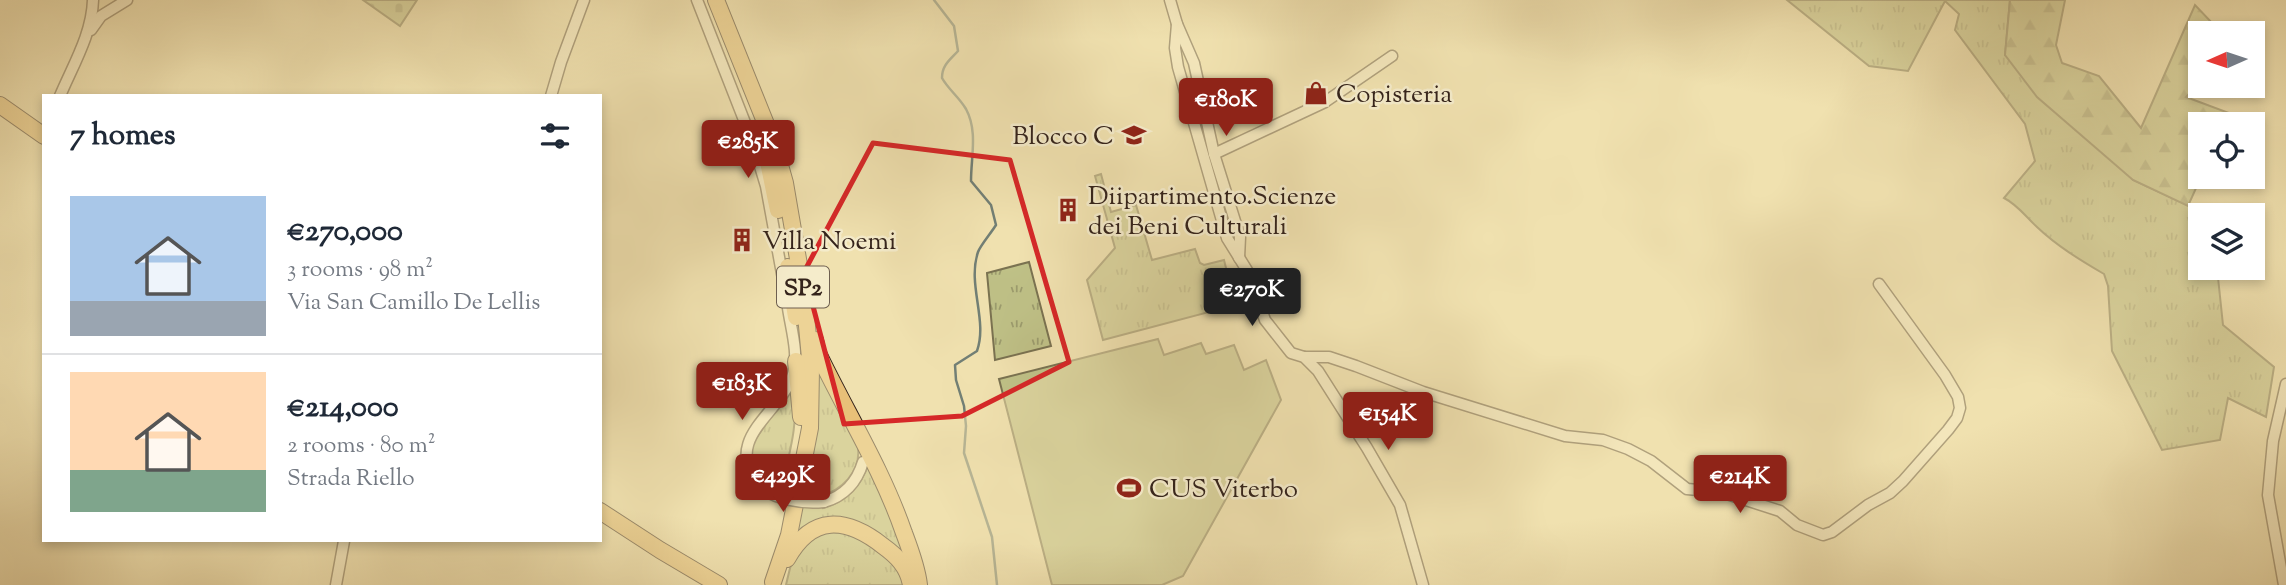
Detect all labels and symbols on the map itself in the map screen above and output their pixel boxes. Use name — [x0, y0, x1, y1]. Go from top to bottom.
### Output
north arrow — [2188, 21, 2264, 98]
place label: Copisteria — [1336, 77, 1452, 114]
pin: €180K — [1177, 78, 1275, 138]
shop icon: Copisteria — [1302, 79, 1330, 107]
place label: Blocco C — [1012, 119, 1114, 156]
pin: €285K — [699, 120, 797, 180]
school or university icon: Blocco C — [1120, 121, 1148, 149]
place label: Diipartimento.Scienze dei Beni Culturali — [1088, 179, 1336, 246]
building icon: Diipartimento.Scienze dei Beni Culturali — [1054, 196, 1082, 224]
place label: Villa Noemi — [762, 224, 896, 261]
building icon: Villa Noemi — [728, 226, 756, 254]
road number: SP2 — [777, 266, 829, 308]
pin: €270K — [1203, 268, 1301, 328]
pin: €183K — [693, 362, 791, 422]
pin: €154K — [1339, 392, 1437, 452]
pin: €429K — [734, 454, 832, 514]
pin: €214K — [1691, 456, 1789, 515]
place label: CUS Viterbo — [1149, 472, 1298, 509]
sports icon: CUS Viterbo — [1115, 474, 1143, 502]

